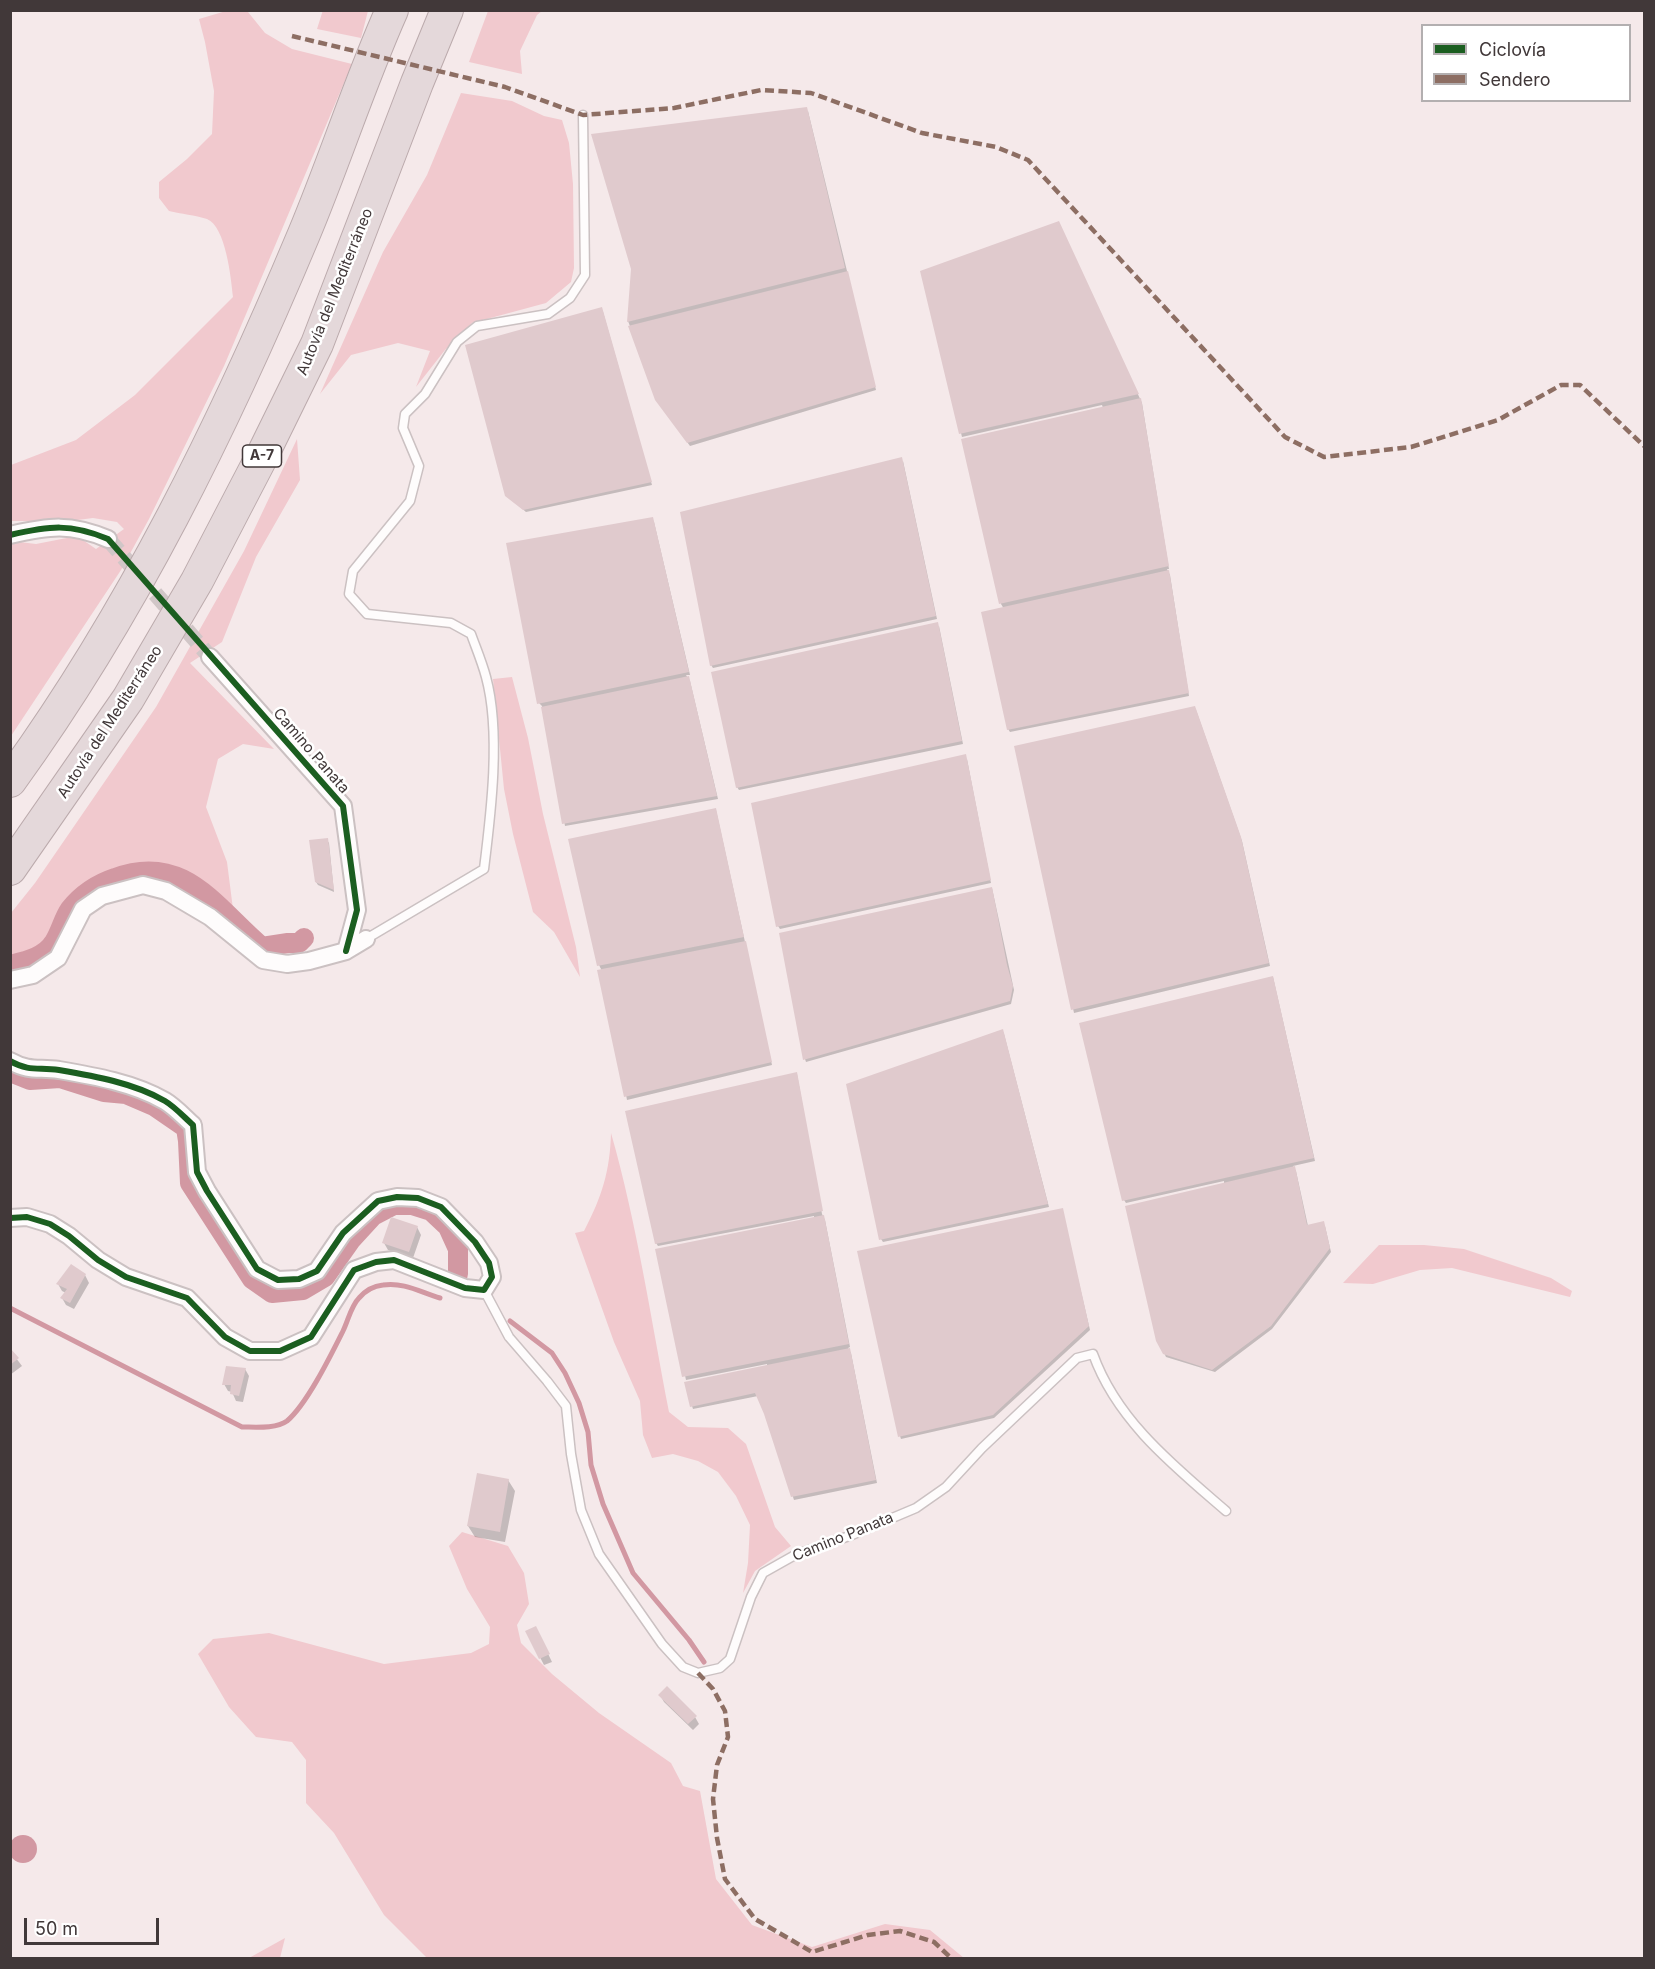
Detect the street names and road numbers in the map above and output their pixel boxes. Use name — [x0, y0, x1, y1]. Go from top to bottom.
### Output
street label: Autovía del Mediterráneo — [293, 206, 377, 378]
road number: A-7 — [242, 445, 282, 467]
street label: Autovía del Mediterráneo — [54, 642, 166, 802]
street label: Camino Panata — [269, 705, 353, 797]
street label: Camino Panata — [790, 1509, 896, 1565]

